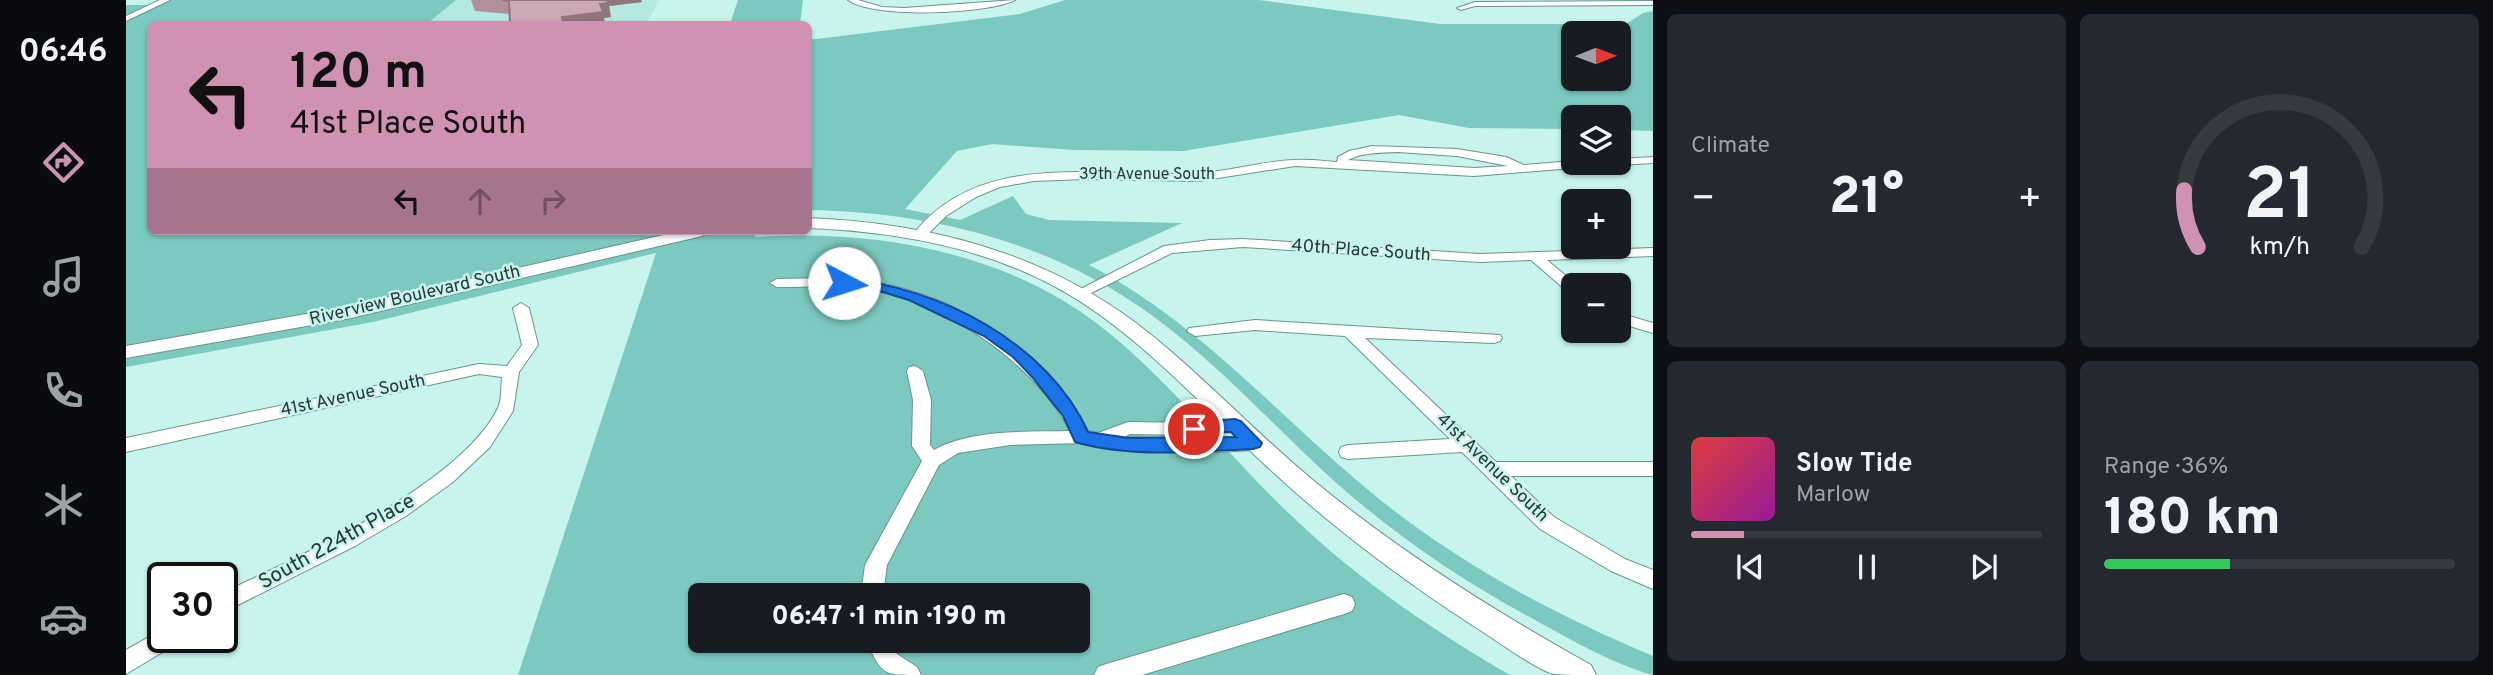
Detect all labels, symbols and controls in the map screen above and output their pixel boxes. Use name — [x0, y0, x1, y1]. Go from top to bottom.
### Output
north arrow — [1561, 21, 1631, 91]
map controls — [1561, 21, 1631, 343]
text: 06:46 — [19, 33, 107, 73]
text: 120 m — [290, 44, 427, 106]
icon: left — [175, 49, 266, 140]
text: 41st Place South — [290, 105, 526, 145]
button: layers — [1561, 105, 1631, 175]
text: Climate — [1691, 132, 1770, 161]
icon: directions — [39, 138, 88, 187]
text: 21 — [2243, 153, 2316, 245]
street label: 39th Avenue South — [1079, 165, 1215, 185]
text: 21° — [1829, 166, 1904, 232]
text: − — [1691, 176, 1716, 225]
text: + — [2017, 176, 2042, 225]
icon: left — [388, 182, 426, 220]
icon: ahead — [461, 182, 499, 220]
icon: right — [534, 182, 572, 220]
button: + — [1561, 189, 1631, 259]
text: km/h — [2249, 231, 2310, 263]
street label: 40th Place South — [1291, 235, 1431, 267]
position arrow — [807, 246, 881, 320]
icon: music — [39, 252, 88, 301]
street label: Riverview Boulevard South — [307, 261, 523, 331]
button: − — [1561, 273, 1631, 343]
icon: phone — [39, 366, 88, 415]
street label: 41st Avenue South — [278, 369, 428, 423]
pin — [1164, 399, 1224, 459]
street label: 41st Avenue South — [1431, 408, 1553, 528]
icon: arrive — [1175, 410, 1213, 448]
text: Slow Tide — [1796, 448, 1913, 481]
text: Range · 36% — [2104, 453, 2228, 482]
icon: climate — [39, 480, 88, 529]
text: Marlow — [1796, 481, 1870, 510]
text: 180 km — [2104, 487, 2281, 553]
street label: South 224th Place — [254, 488, 420, 596]
icon: previous — [1731, 548, 1769, 586]
icon: pause — [1848, 548, 1886, 586]
icon: next — [1965, 548, 2003, 586]
speed limit sign: 30 — [147, 562, 238, 653]
icon: car — [39, 594, 88, 643]
text: 06:47 · 1 min · 190 m — [771, 601, 1007, 634]

